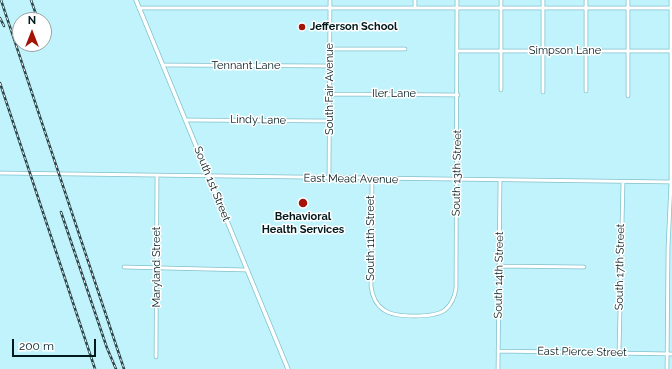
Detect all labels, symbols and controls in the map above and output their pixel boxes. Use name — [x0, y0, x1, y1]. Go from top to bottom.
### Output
north arrow — [12, 12, 52, 52]
text: N — [28, 14, 36, 27]
place label: Jefferson School — [310, 20, 397, 34]
marker: Jefferson School — [297, 22, 307, 32]
street label: South Fair Avenue — [323, 43, 337, 135]
street label: Simpson Lane — [529, 44, 601, 58]
street label: Tennant Lane — [212, 59, 280, 73]
street label: Iler Lane — [372, 87, 416, 101]
street label: Lindy Lane — [230, 113, 286, 127]
street label: South 13th Street — [450, 130, 464, 216]
street label: South 1st Street — [191, 145, 233, 223]
street label: East Mead Avenue — [304, 172, 398, 186]
street label: South 11th Street — [364, 195, 378, 281]
marker: Behavioral Health Services — [297, 197, 309, 209]
place label: Behavioral Health Services — [262, 210, 344, 236]
street label: South 17th Street — [613, 224, 627, 310]
street label: Maryland Street — [150, 227, 164, 307]
street label: South 14th Street — [492, 232, 506, 318]
scale bar — [14, 331, 98, 357]
text: 200 m — [19, 339, 54, 353]
street label: East Pierce Street — [537, 345, 627, 359]

